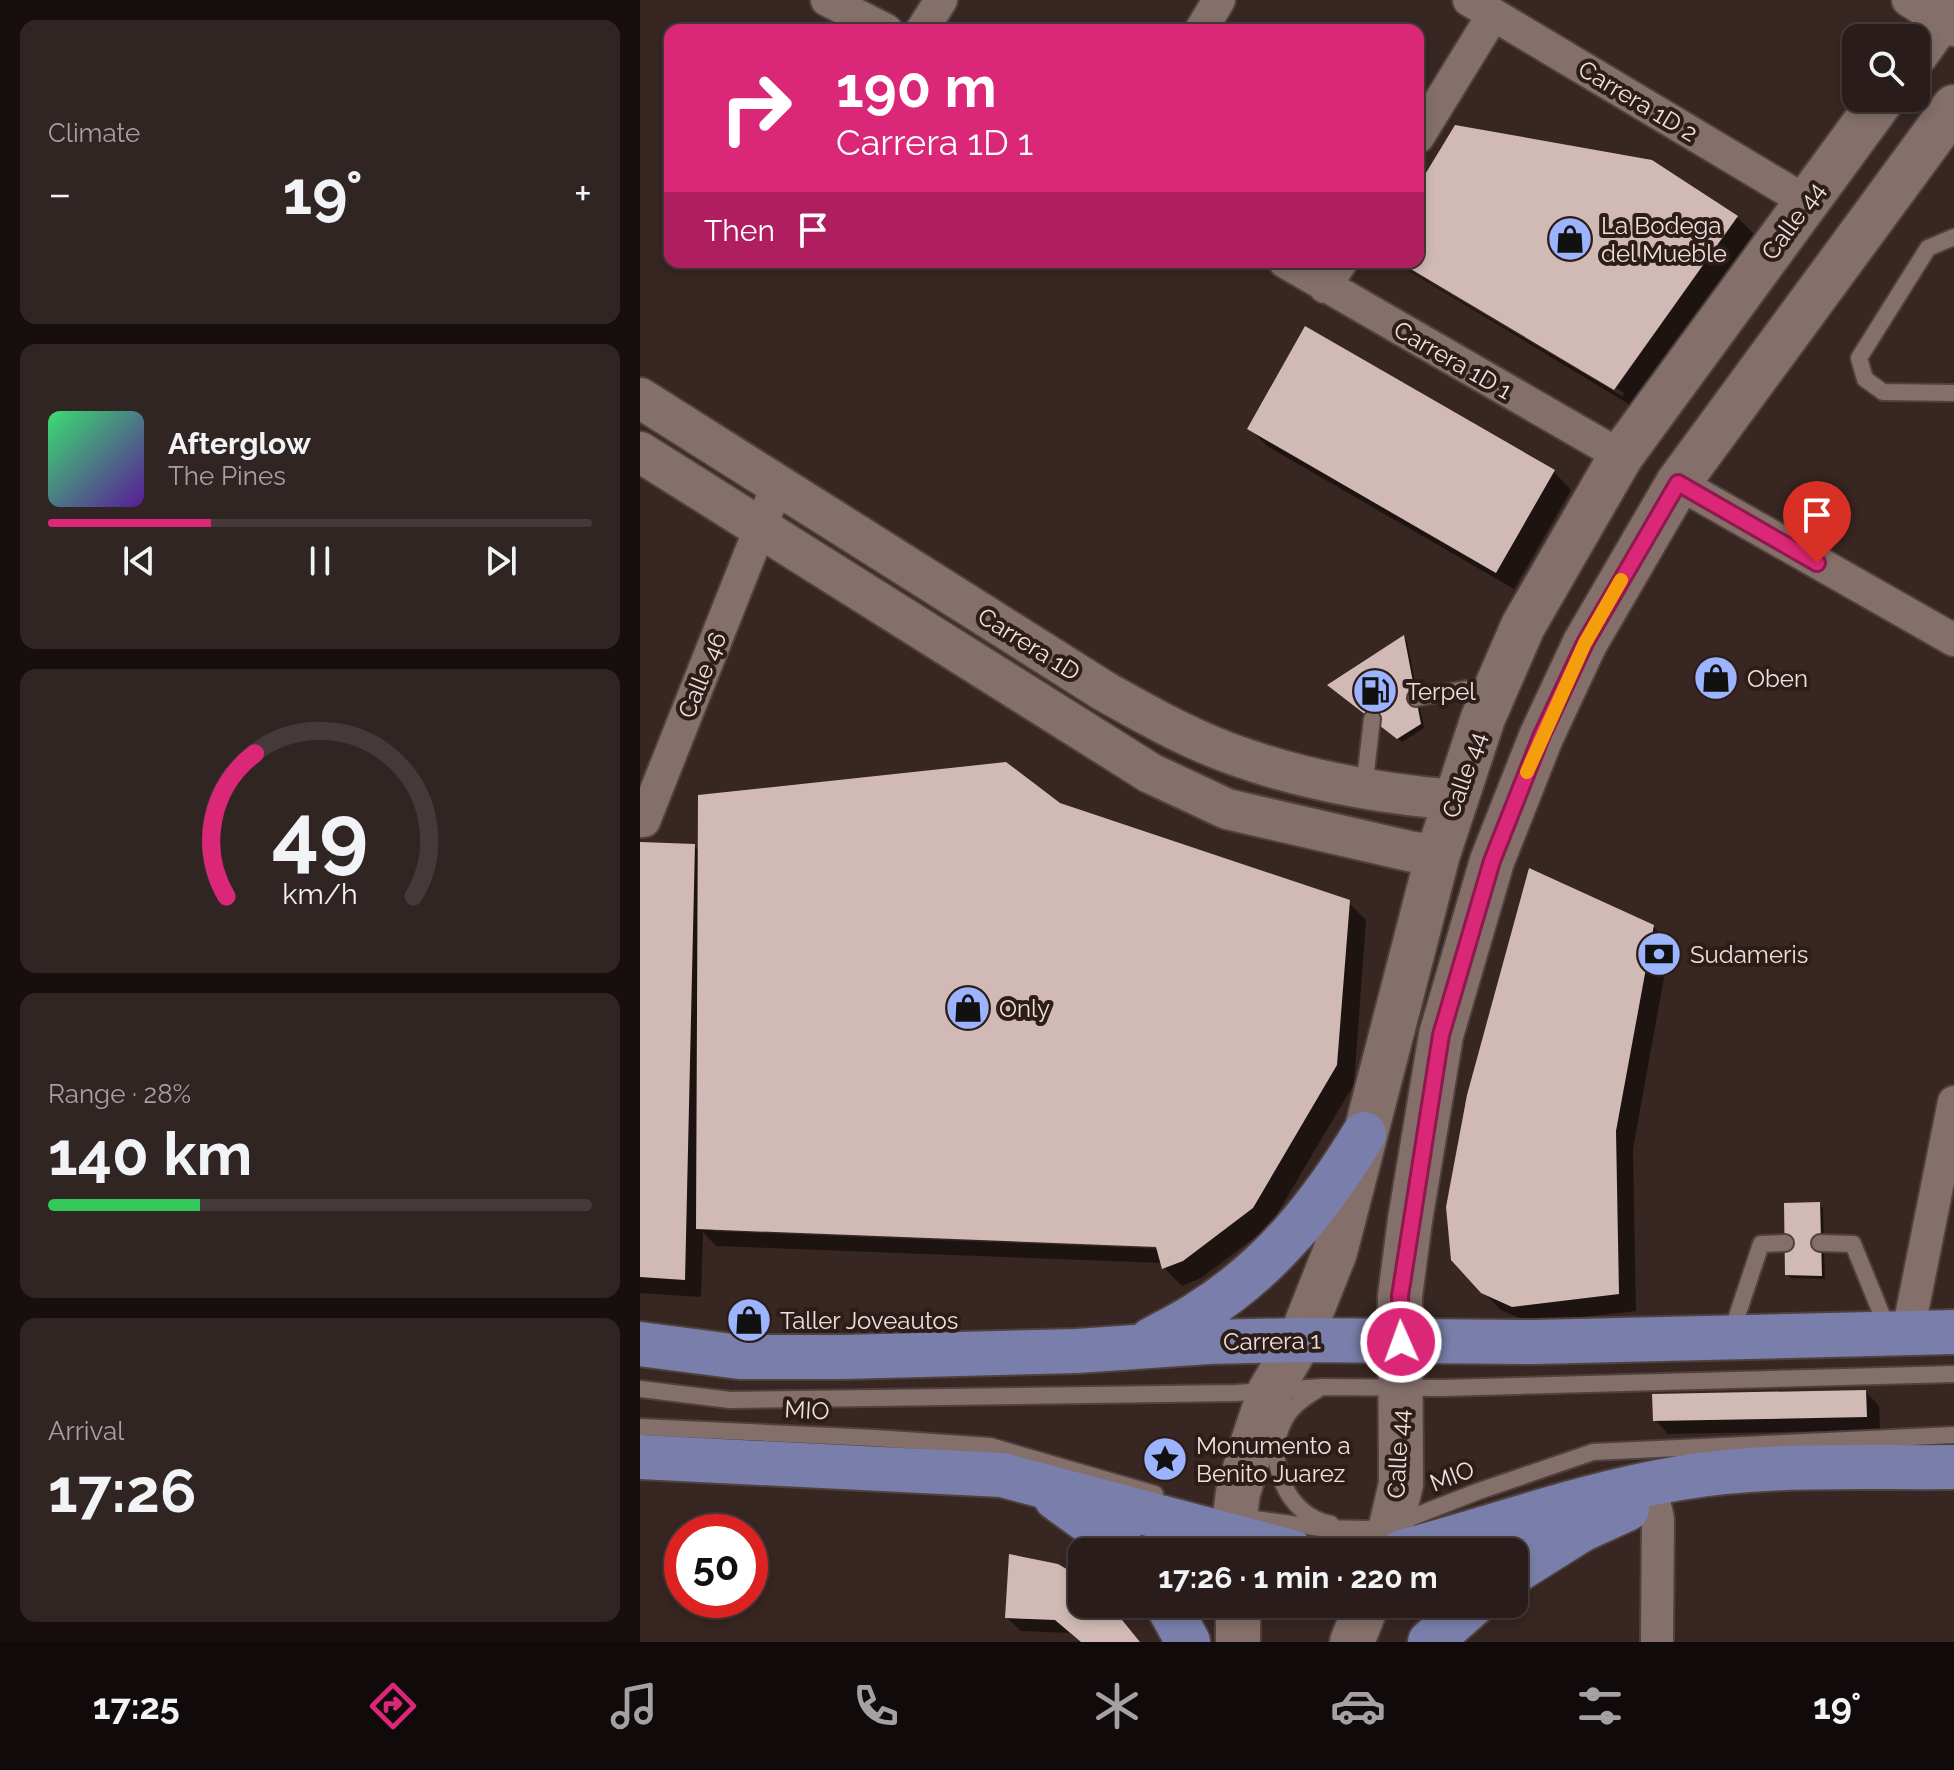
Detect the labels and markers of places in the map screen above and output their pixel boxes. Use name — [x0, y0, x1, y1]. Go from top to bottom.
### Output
place label: La Bodega del Mueble — [1601, 211, 1727, 268]
shop icon: La Bodega del Mueble — [1546, 215, 1594, 263]
pin — [1783, 481, 1851, 563]
shop icon: Oben — [1692, 654, 1740, 702]
place label: Oben — [1747, 664, 1808, 693]
fuel station icon: Terpel — [1351, 667, 1399, 715]
place label: Terpel — [1406, 677, 1476, 706]
bank icon: Sudameris — [1635, 930, 1683, 978]
place label: Sudameris — [1690, 940, 1808, 969]
shop icon: Only — [944, 984, 992, 1032]
place label: Only — [999, 994, 1050, 1023]
shop icon: Taller Joveautos — [725, 1296, 773, 1344]
place label: Taller Joveautos — [780, 1306, 958, 1335]
place label: Monumento a Benito Juarez — [1196, 1431, 1351, 1488]
place icon: Monumento a Benito Juarez — [1141, 1435, 1189, 1483]

